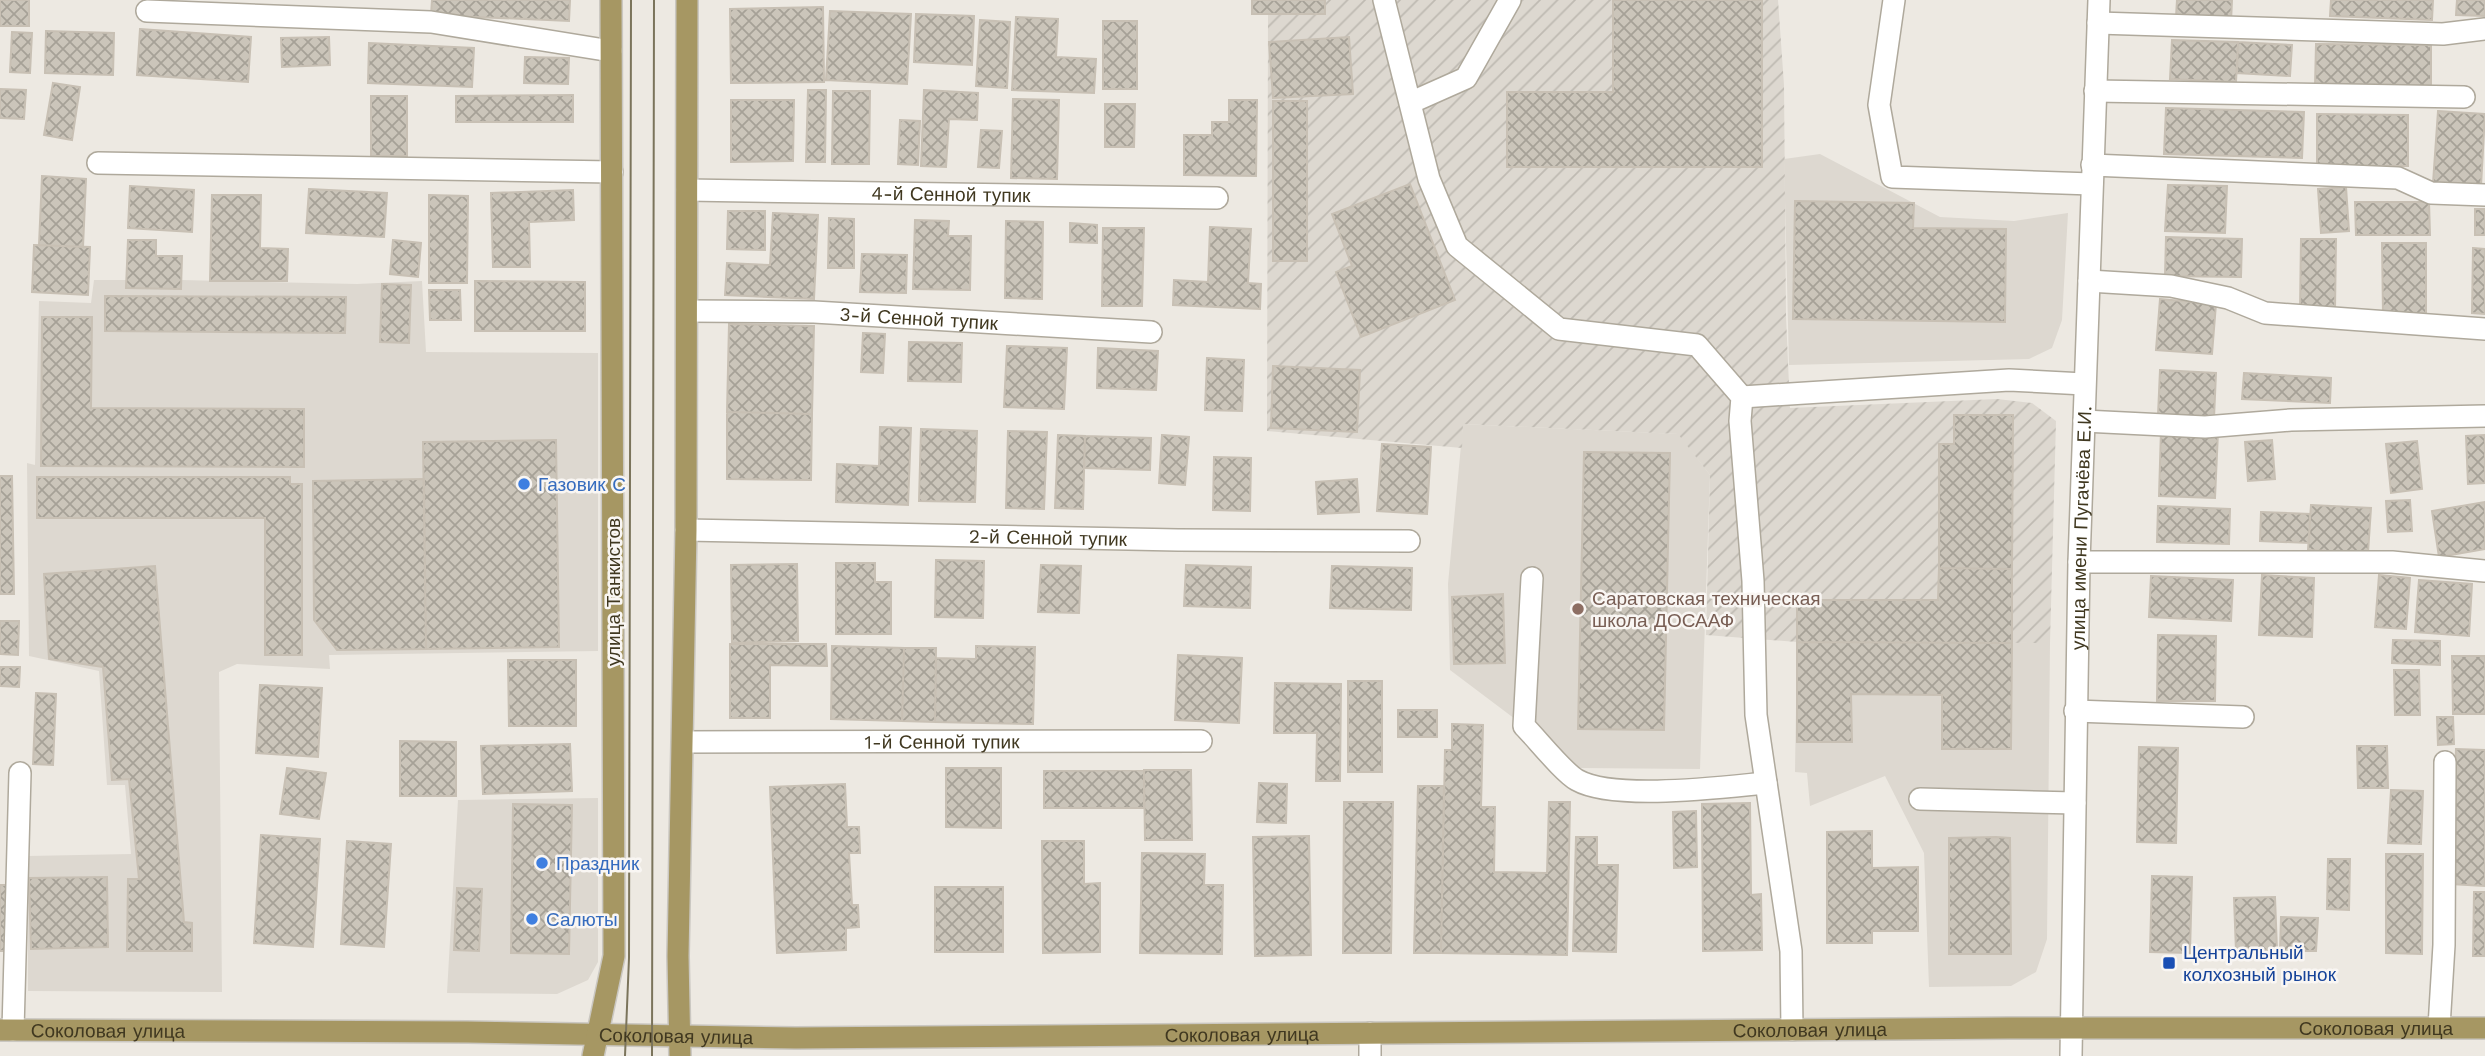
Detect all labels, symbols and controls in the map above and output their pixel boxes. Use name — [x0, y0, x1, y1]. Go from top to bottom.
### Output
street label: 4-й Сенной тупик — [871, 181, 1031, 207]
street label: 3-й Сенной тупик — [839, 302, 999, 334]
street label: улица имени Пугачёва Е.И. — [2066, 406, 2096, 650]
place label: Газовик С — [538, 473, 626, 496]
marker: Газовик С — [516, 476, 532, 492]
street label: улица Танкистов — [602, 518, 625, 666]
street label: 2-й Сенной тупик — [969, 524, 1128, 550]
place label: Саратовская техническая школа ДОСААФ — [1592, 587, 1821, 632]
marker: Саратовская техническая школа ДОСААФ — [1570, 601, 1586, 617]
street label: 1-й Сенной тупик — [865, 730, 1020, 753]
place label: Праздник — [556, 852, 640, 875]
marker: Праздник — [534, 855, 550, 871]
place label: Салюты — [546, 908, 618, 931]
marker: Салюты — [524, 911, 540, 927]
place label: Центральный колхозный рынок — [2183, 941, 2337, 986]
marker: Центральный колхозный рынок — [2161, 955, 2177, 971]
street label: Соколовая улица — [2299, 1017, 2454, 1040]
street label: Соколовая улица — [1733, 1018, 1888, 1042]
street label: Соколовая улица — [31, 1019, 186, 1042]
street label: Соколовая улица — [1165, 1022, 1320, 1046]
street label: Соколовая улица — [599, 1023, 754, 1049]

